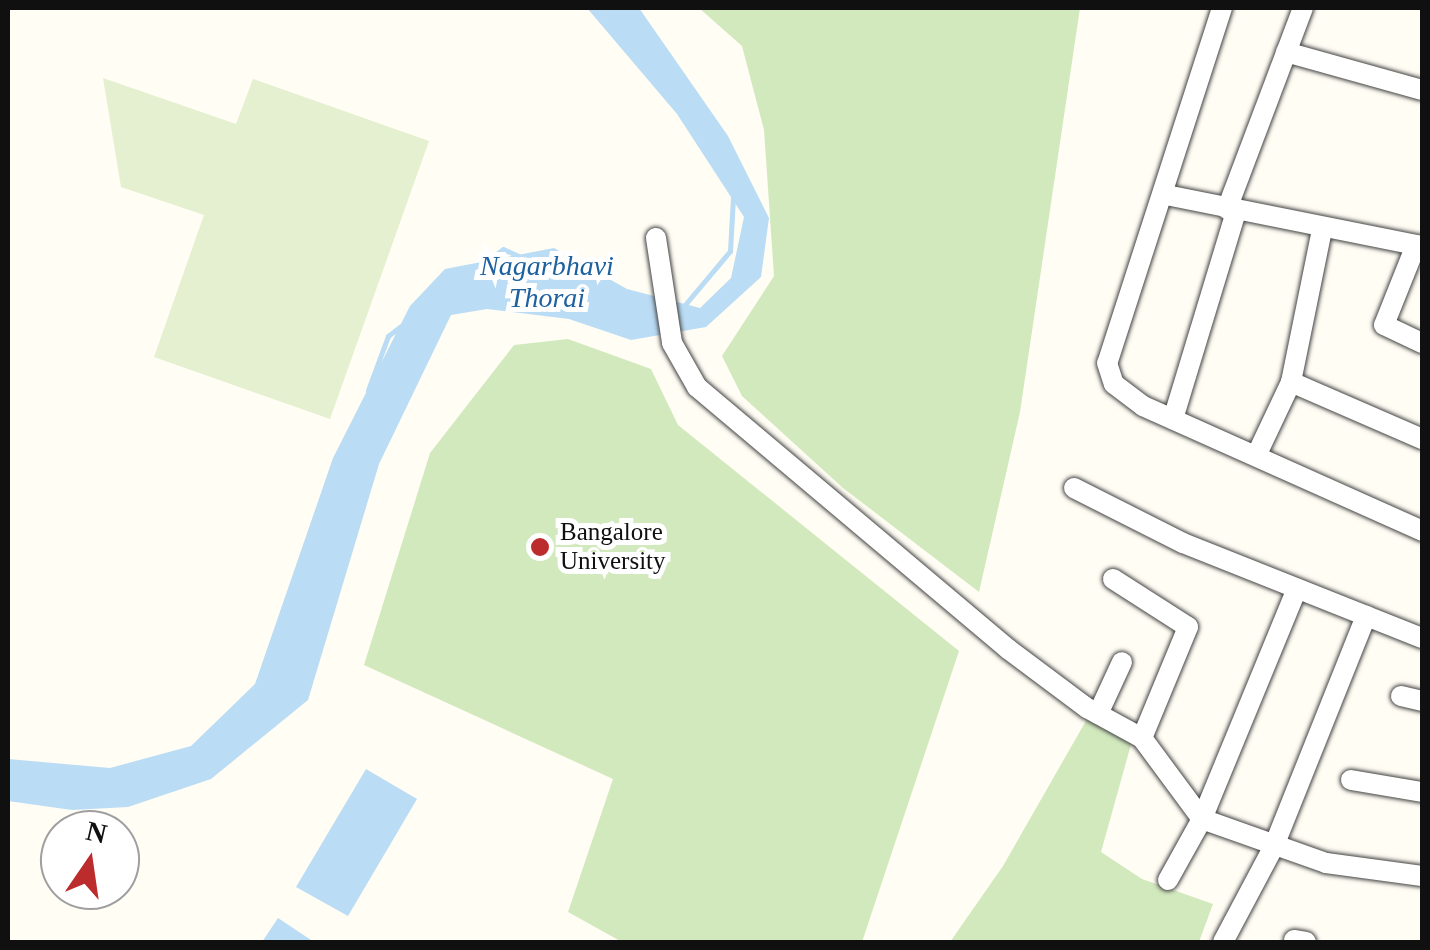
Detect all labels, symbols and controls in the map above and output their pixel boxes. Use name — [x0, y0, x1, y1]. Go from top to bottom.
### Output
water label: Nagarbhavi Thorai — [480, 249, 614, 315]
place label: Bangalore University — [560, 518, 666, 577]
marker: Bangalore University — [529, 536, 551, 558]
north arrow — [40, 810, 140, 910]
text: N — [83, 815, 110, 850]

